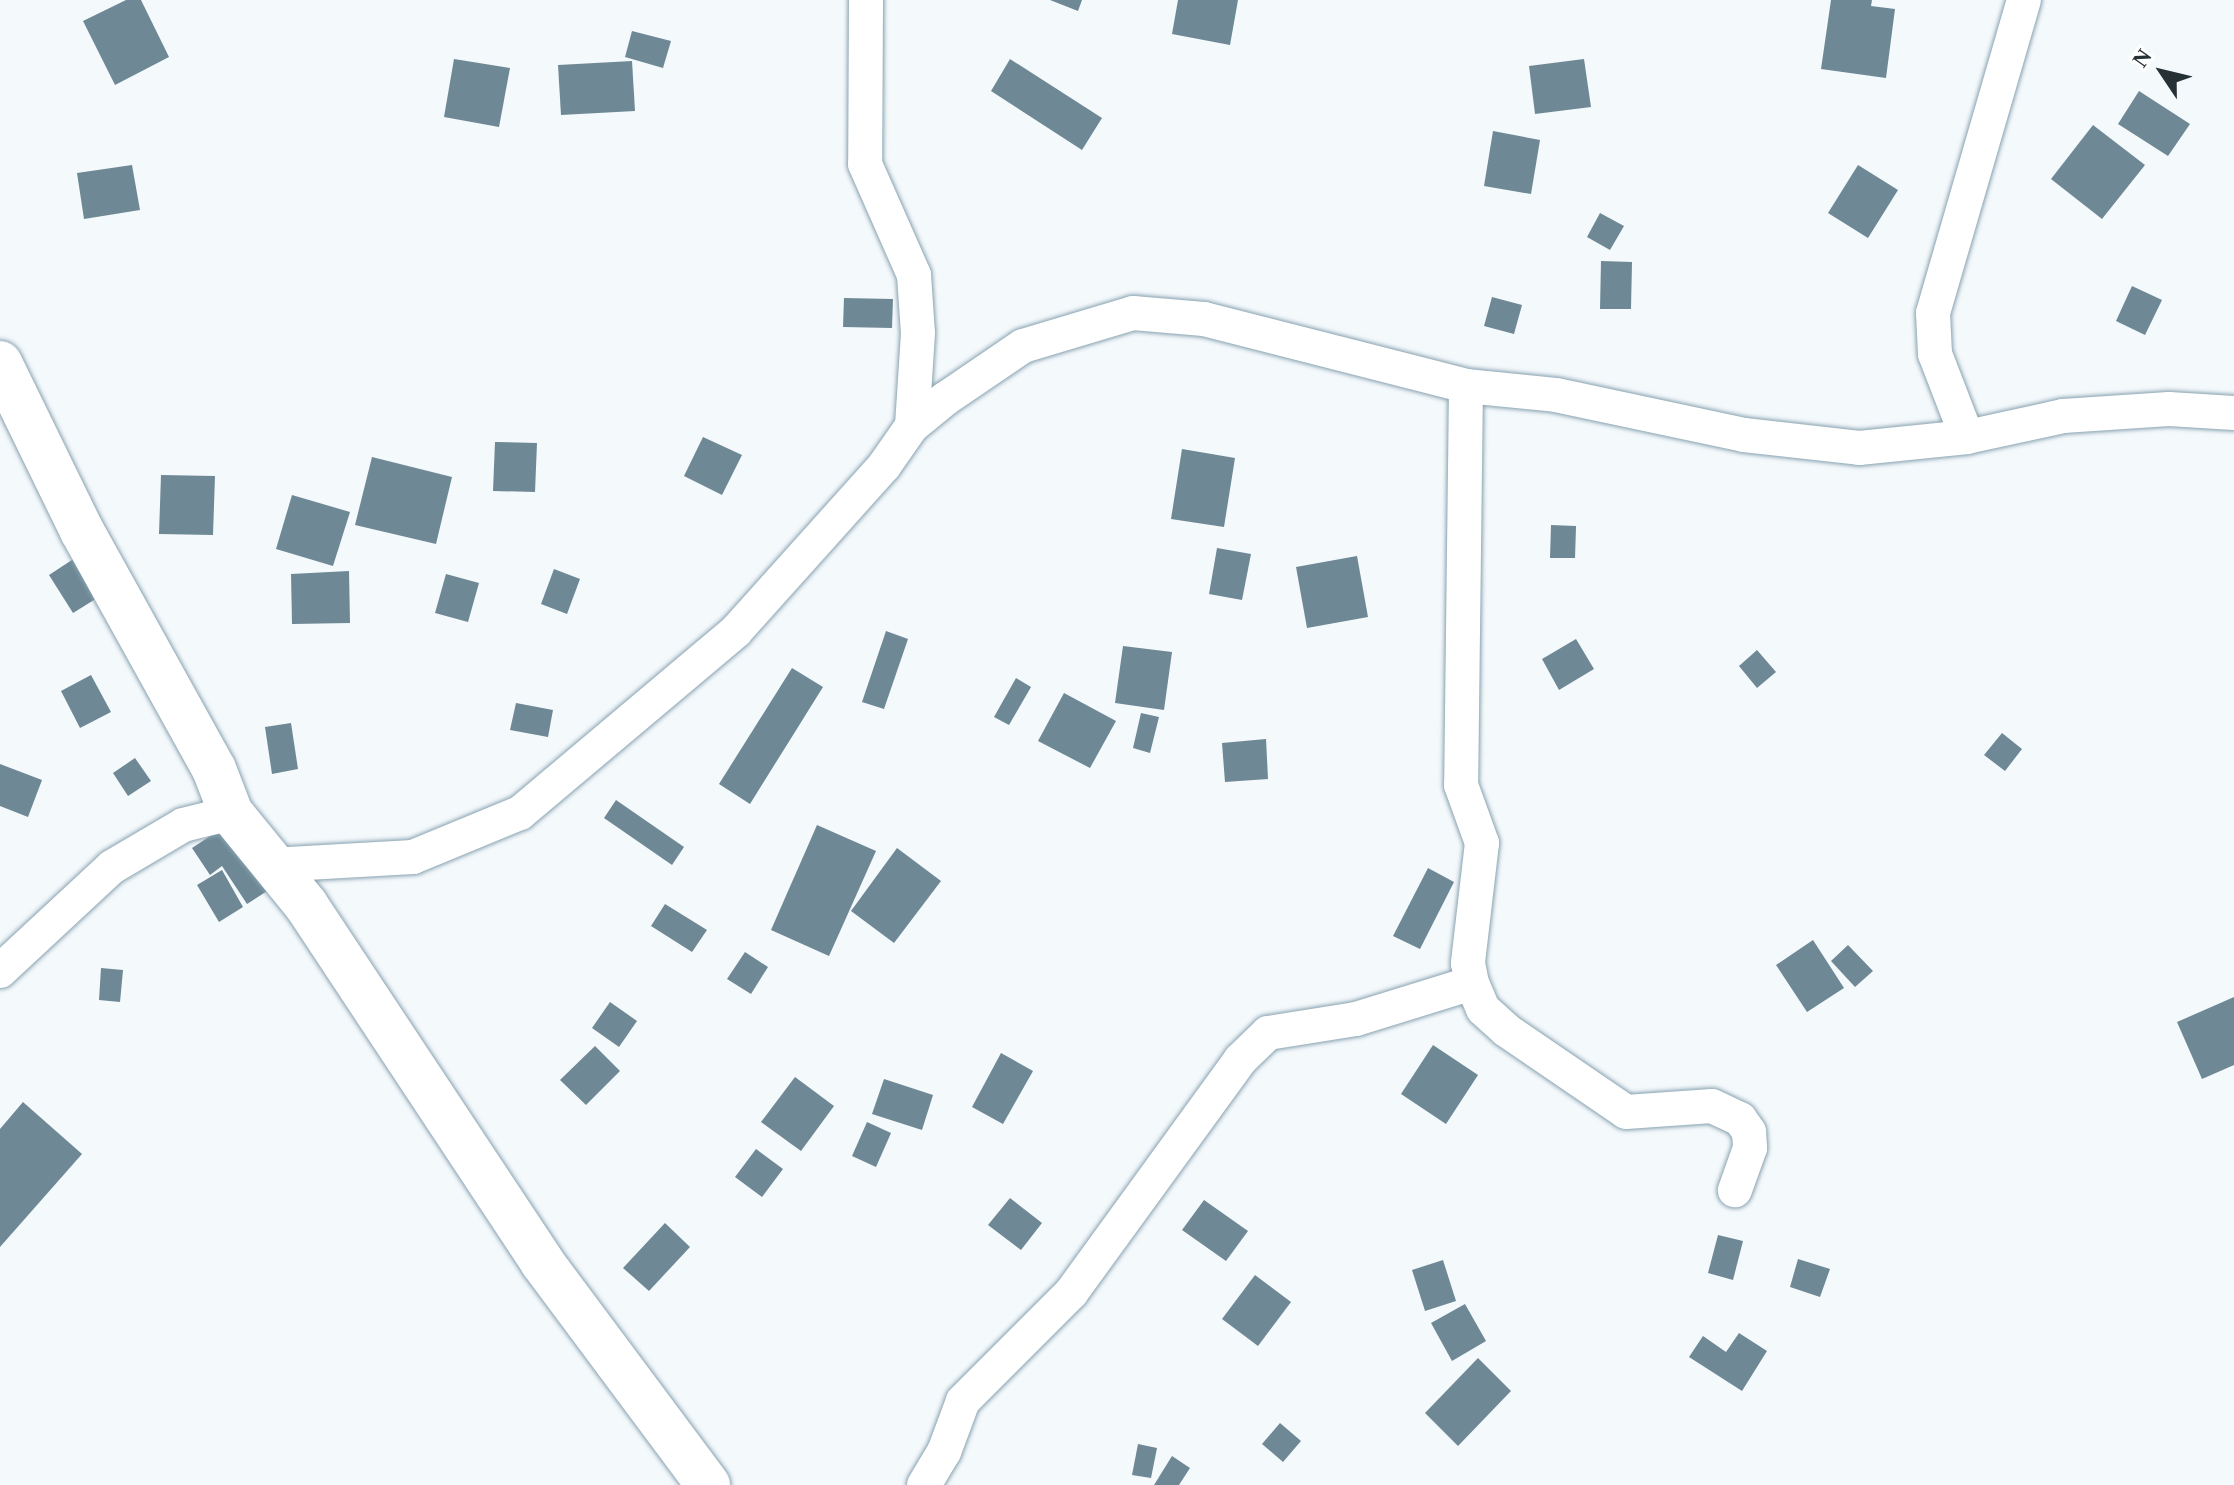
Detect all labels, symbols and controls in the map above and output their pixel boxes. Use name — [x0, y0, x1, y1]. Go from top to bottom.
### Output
north arrow — [2122, 32, 2202, 112]
text: N — [2127, 44, 2157, 72]

